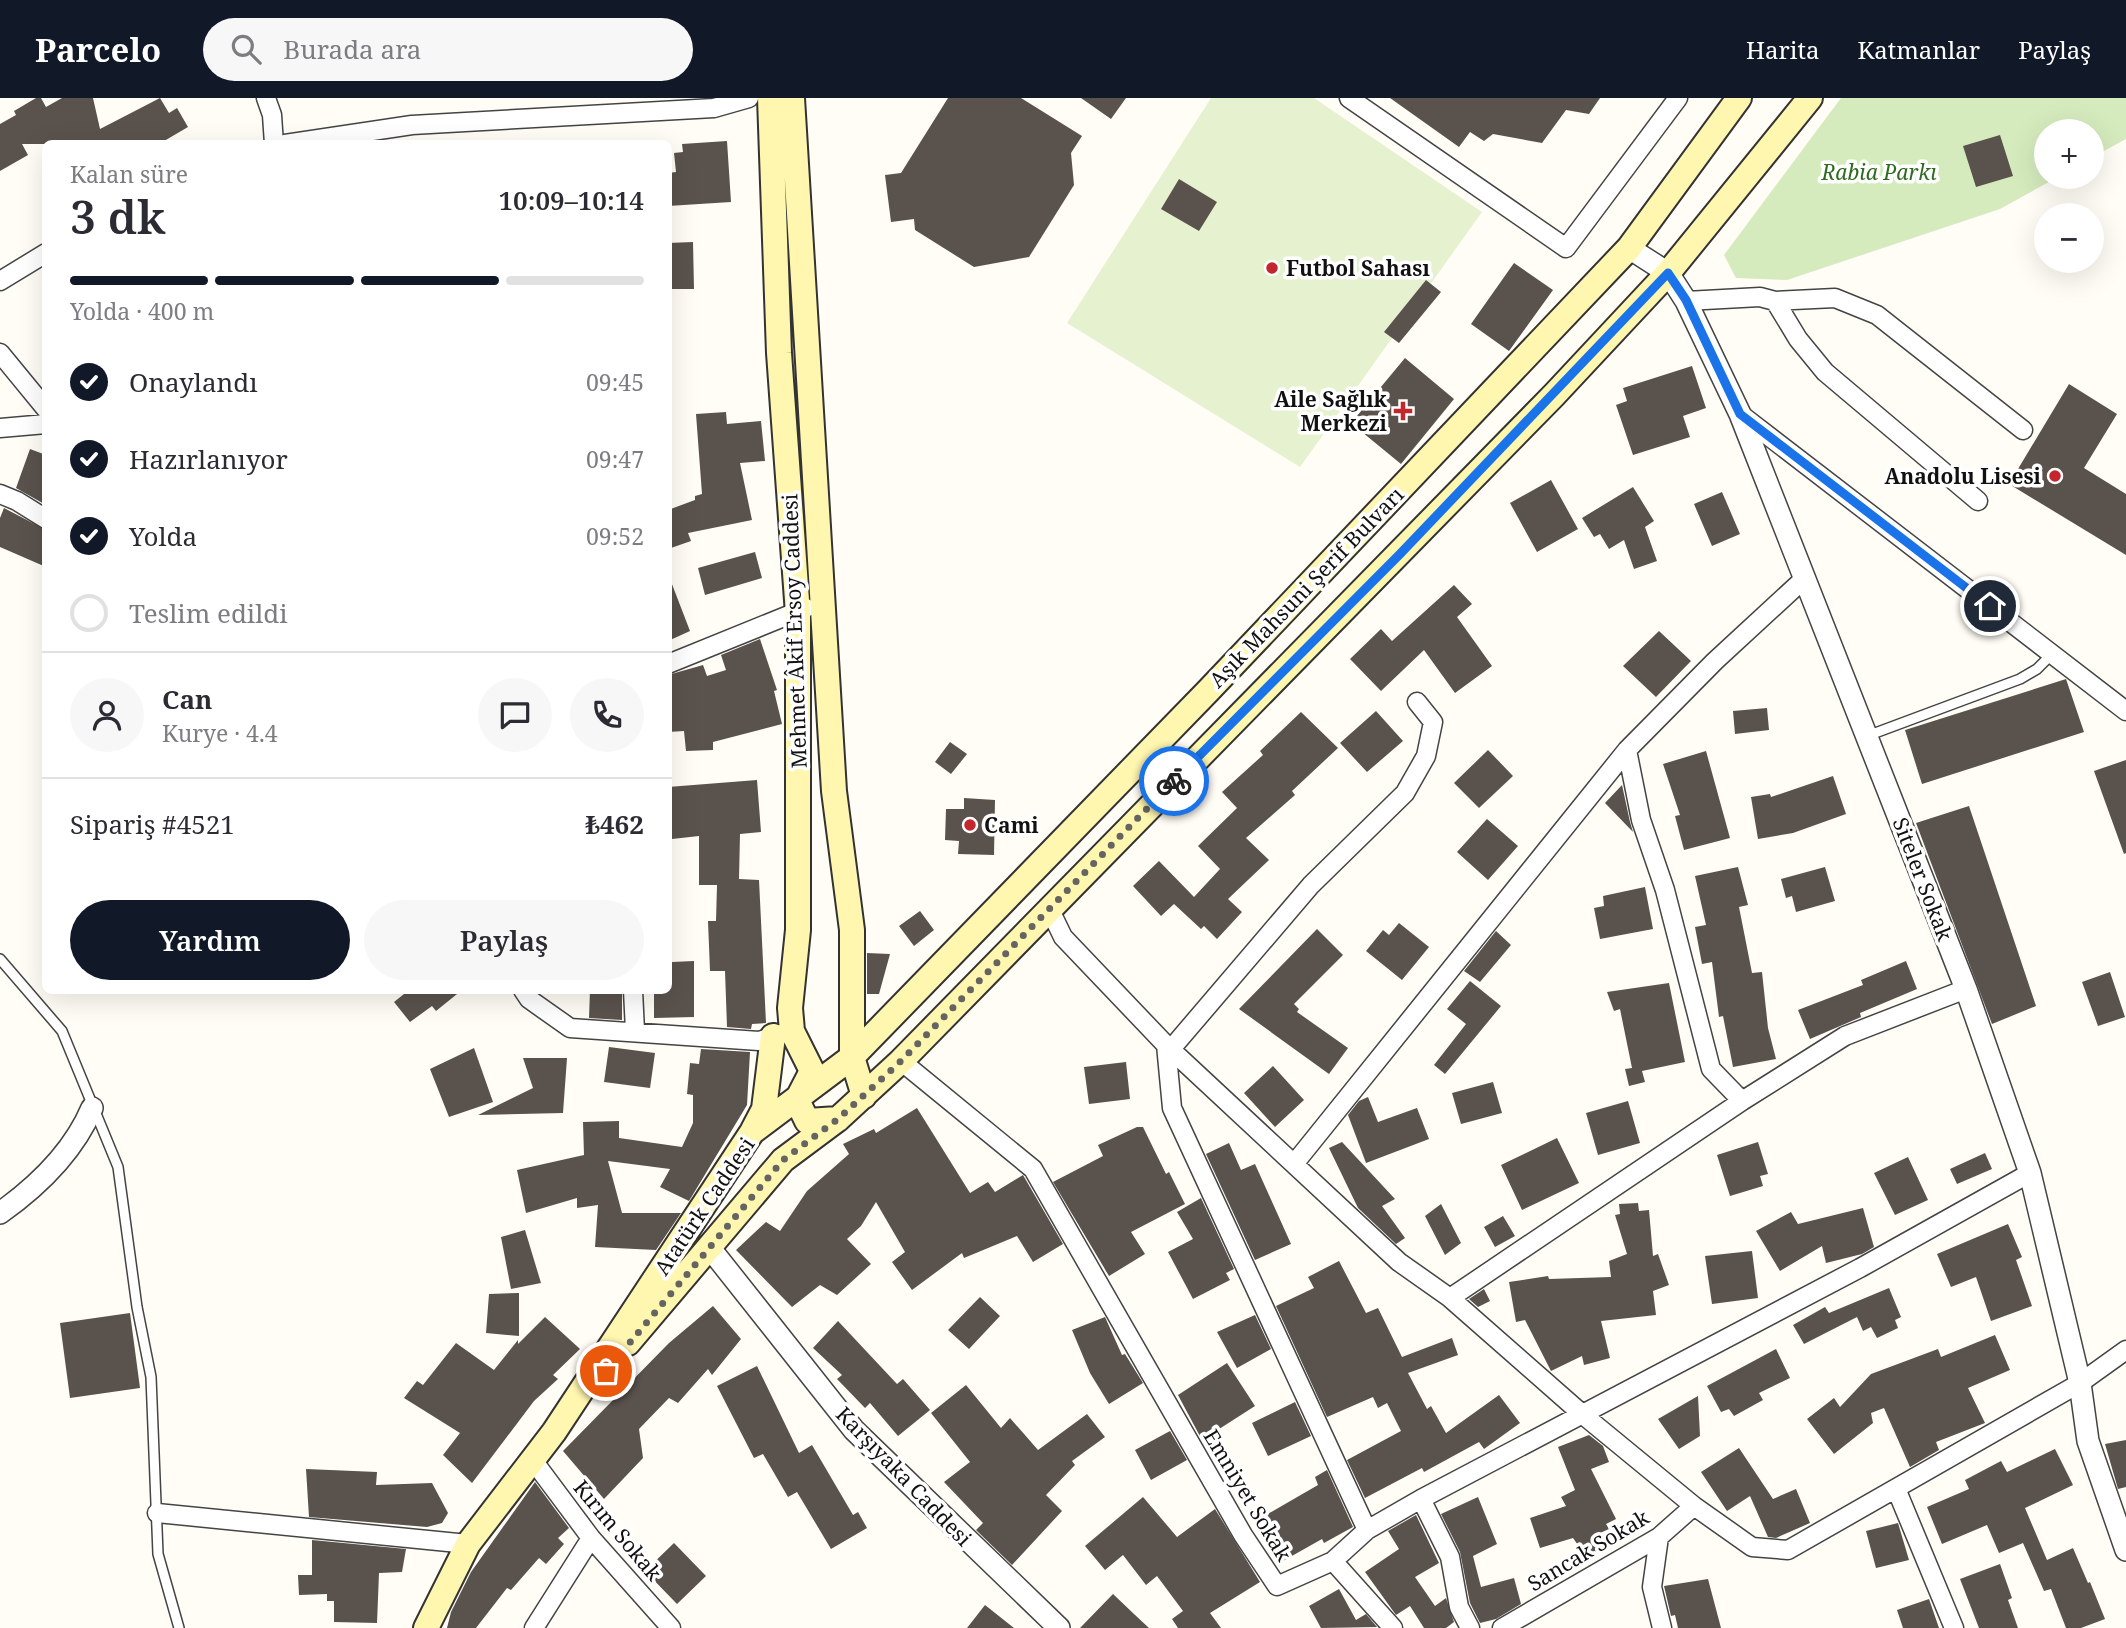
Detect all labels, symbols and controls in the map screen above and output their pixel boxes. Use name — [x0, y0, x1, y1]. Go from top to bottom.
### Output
search box — [203, 18, 693, 81]
text: Parcelo — [35, 27, 161, 72]
icon: search — [227, 30, 265, 68]
text: Burada ara — [283, 31, 422, 67]
text: Harita — [1746, 33, 1819, 66]
text: Katmanlar — [1857, 33, 1980, 66]
text: Paylaş — [2018, 33, 2091, 66]
map controls — [2034, 119, 2104, 273]
button: + — [2034, 119, 2104, 189]
text: Kalan süre — [70, 158, 188, 190]
park label: Rabia Parkı — [1820, 158, 1937, 186]
text: 10:09–10:14 — [498, 182, 644, 218]
text: 3 dk — [70, 185, 166, 247]
button: − — [2034, 203, 2104, 273]
place label: Futbol Sahası — [1286, 254, 1430, 282]
marker: Futbol Sahası — [1264, 260, 1280, 276]
text: Yolda · 400 m — [70, 295, 214, 327]
icon: check — [70, 363, 108, 401]
text: Onaylandı — [129, 364, 258, 400]
text: 09:45 — [586, 366, 644, 398]
place label: Aile Sağlık Merkezi — [1274, 385, 1388, 437]
marker: Aile Sağlık Merkezi — [1393, 401, 1413, 421]
icon: check — [70, 440, 108, 478]
text: Hazırlanıyor — [129, 441, 288, 477]
text: 09:47 — [586, 443, 644, 475]
place label: Anadolu Lisesi — [1884, 462, 2042, 490]
marker: Anadolu Lisesi — [2047, 468, 2063, 484]
street label: Aşık Mahsuni Şerif Bulvarı — [1203, 480, 1410, 693]
street label: Mehmet Âkif Ersoy Caddesi — [775, 493, 813, 769]
icon: check — [70, 517, 108, 555]
text: Yolda — [129, 518, 197, 554]
text: 09:52 — [586, 520, 644, 552]
pin — [1960, 576, 2020, 636]
icon: home — [1971, 587, 2009, 625]
text: Teslim edildi — [129, 595, 288, 631]
button: person — [70, 678, 144, 752]
button: chat — [478, 678, 552, 752]
button: phone — [570, 678, 644, 752]
text: Can — [162, 681, 212, 717]
text: Kurye · 4.4 — [162, 717, 278, 749]
courier — [1139, 746, 1209, 816]
icon: bike — [1155, 762, 1193, 800]
text: Sipariş #4521 — [70, 806, 235, 842]
text: ₺462 — [585, 806, 644, 842]
place label: Cami — [984, 811, 1039, 839]
street label: Siteler Sokak — [1887, 813, 1960, 945]
marker: Cami — [962, 817, 978, 833]
button: Yardım — [70, 900, 350, 980]
button: Paylaş — [364, 900, 644, 980]
street label: Atatürk Caddesi — [648, 1131, 761, 1280]
pin — [576, 1341, 636, 1401]
icon: bag — [587, 1352, 625, 1390]
street label: Karşıyaka Caddesi — [830, 1400, 978, 1552]
street label: Emniyet Sokak — [1198, 1424, 1299, 1567]
street label: Kırım Sokak — [568, 1474, 669, 1587]
street label: Sancak Sokak — [1522, 1502, 1654, 1597]

